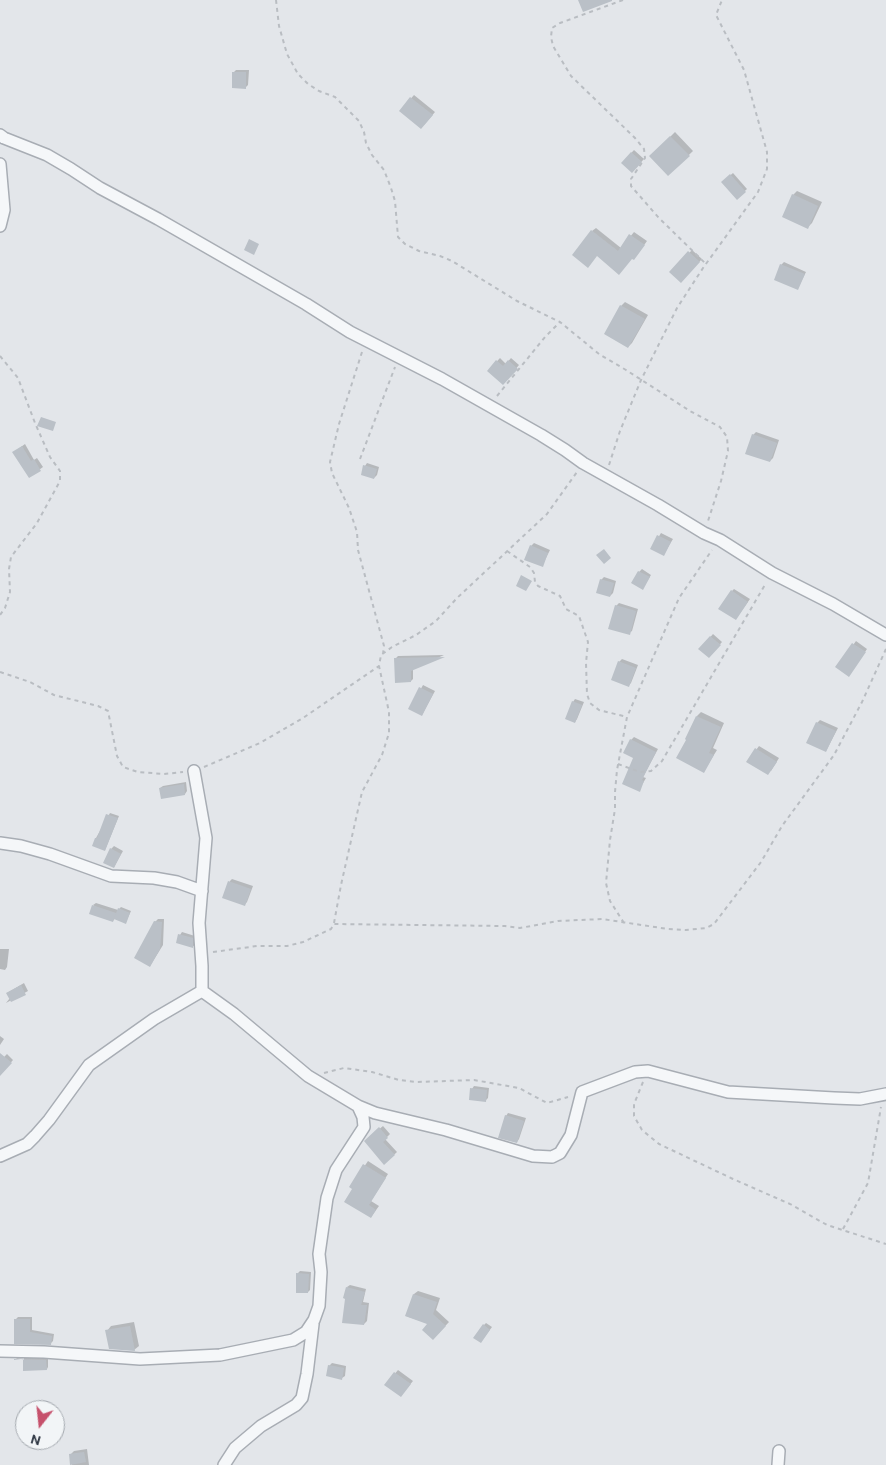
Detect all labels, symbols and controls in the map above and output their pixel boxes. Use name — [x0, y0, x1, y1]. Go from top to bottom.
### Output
north arrow — [15, 1400, 65, 1450]
text: N — [29, 1429, 43, 1448]

